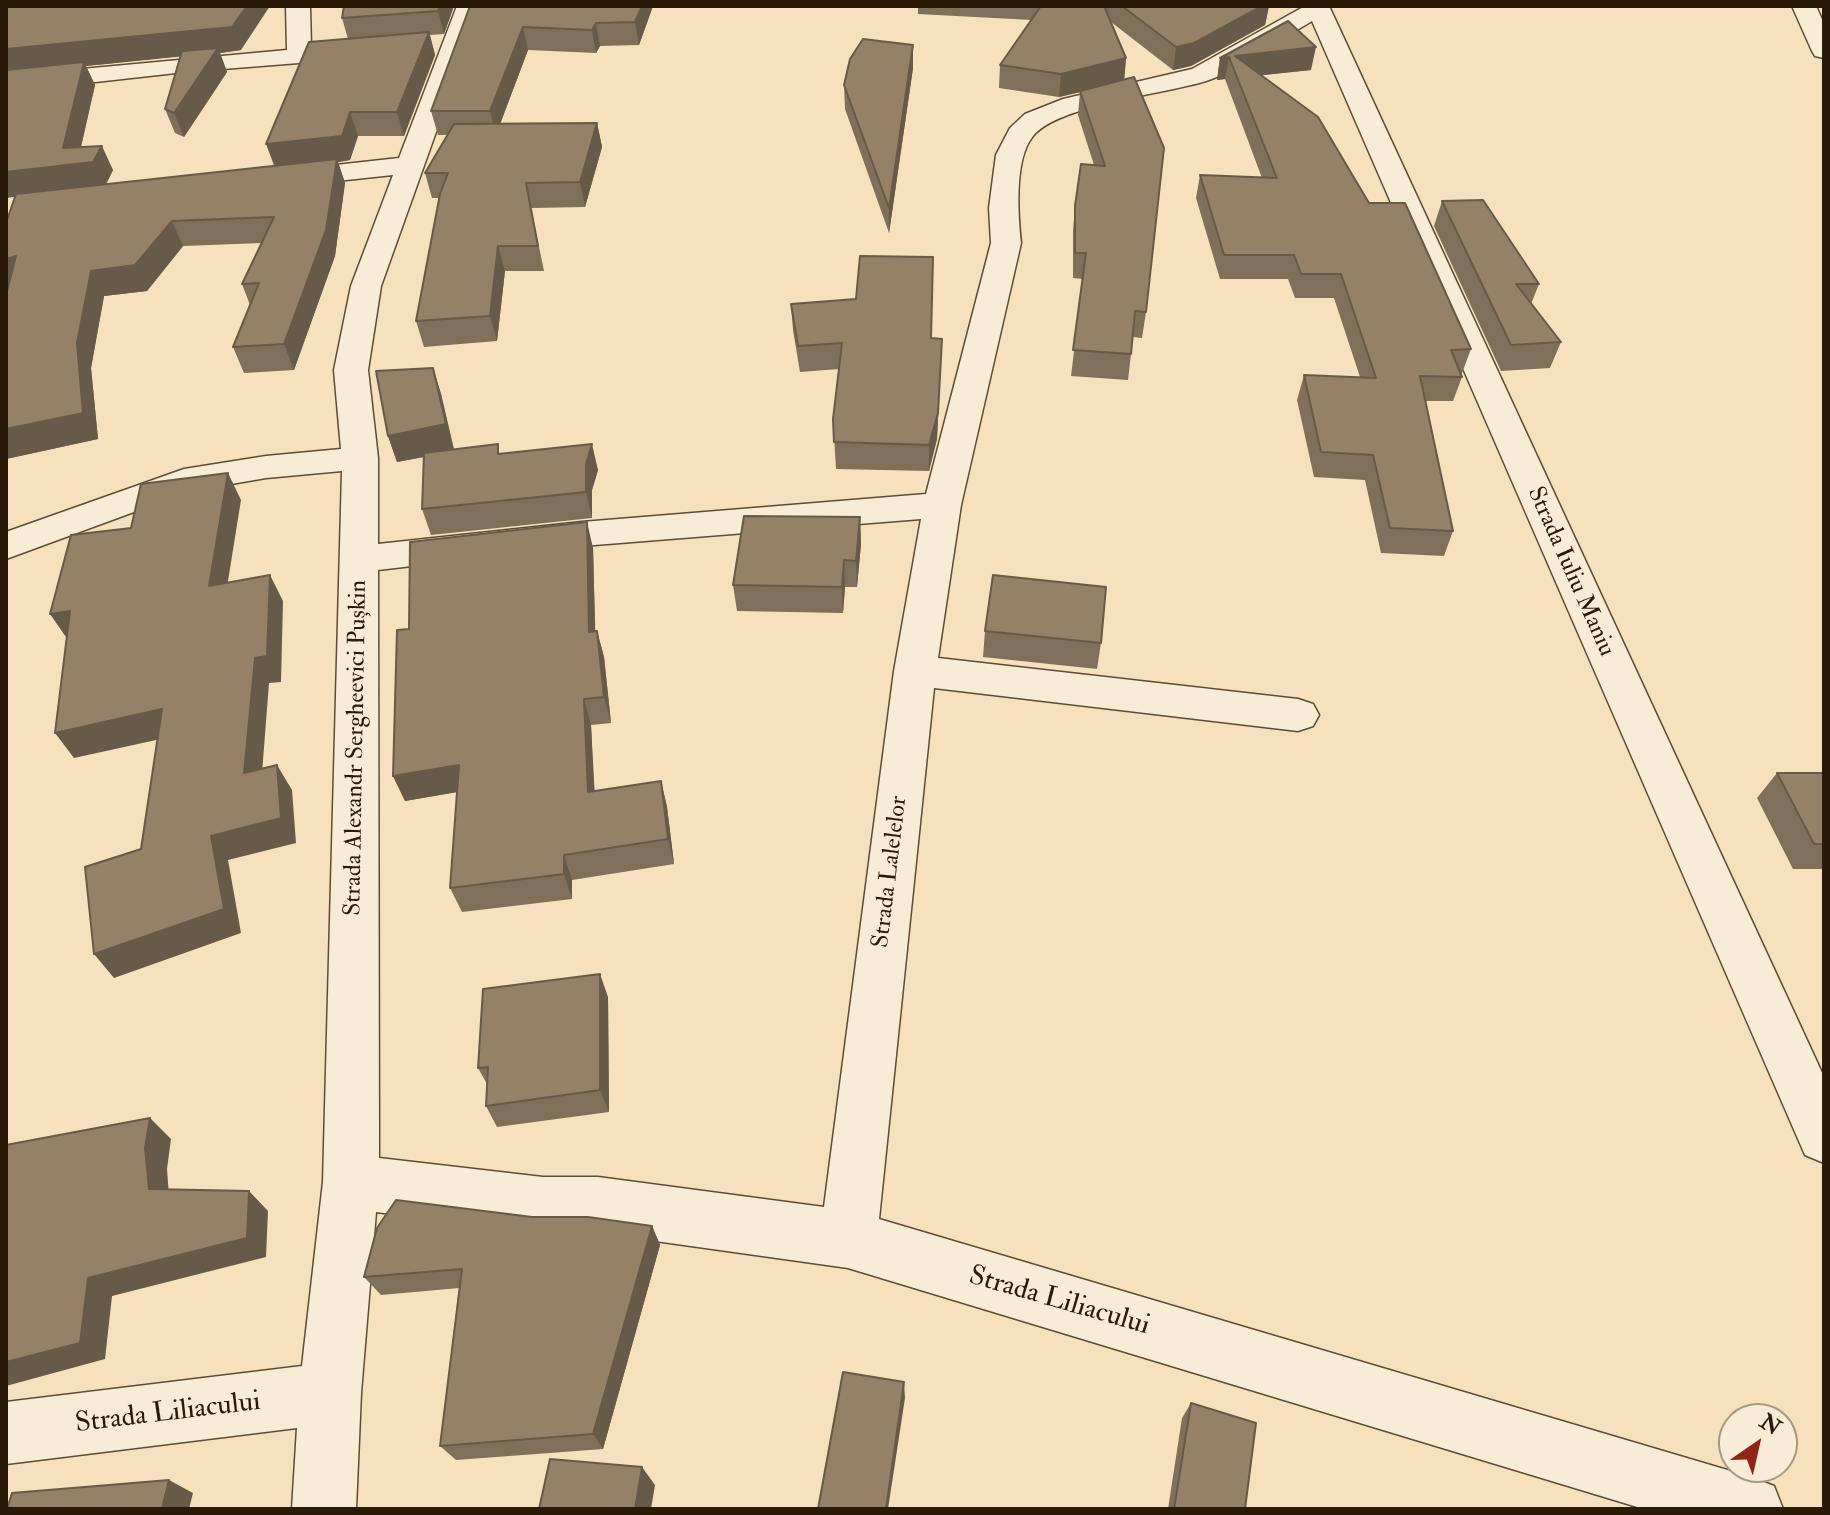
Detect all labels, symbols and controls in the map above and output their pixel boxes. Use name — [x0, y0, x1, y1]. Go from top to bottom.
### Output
street label: Strada Iuliu Maniu — [1520, 483, 1620, 661]
street label: Strada Alexandr Sergheevici Pușkin — [340, 580, 374, 916]
street label: Strada Lalelelor — [867, 794, 915, 950]
street label: Strada Liliacului — [965, 1260, 1153, 1344]
street label: Strada Liliacului — [73, 1386, 263, 1442]
north arrow — [1718, 1403, 1798, 1483]
text: N — [1754, 1408, 1786, 1442]

